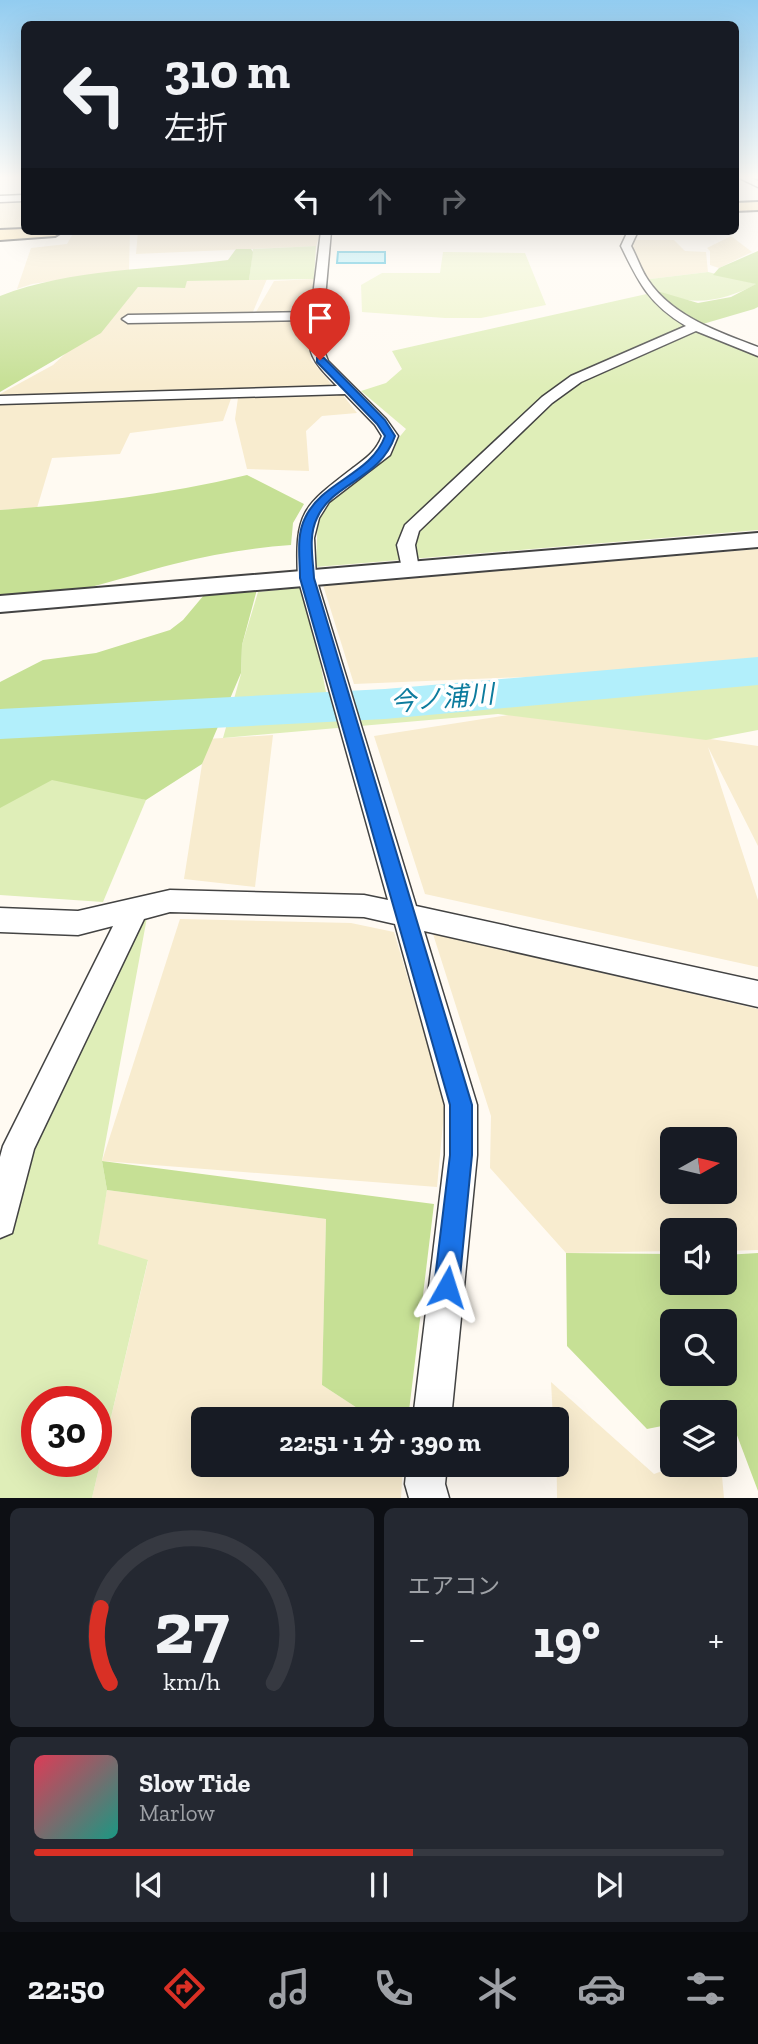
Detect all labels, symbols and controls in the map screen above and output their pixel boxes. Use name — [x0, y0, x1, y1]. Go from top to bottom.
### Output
text: 310 m — [164, 42, 290, 101]
icon: left — [49, 49, 140, 140]
text: 左折 — [164, 109, 228, 147]
icon: left — [288, 182, 326, 220]
icon: ahead — [361, 182, 399, 220]
icon: right — [434, 182, 472, 220]
pin — [290, 288, 350, 360]
icon: arrive — [301, 299, 339, 337]
water label: 今ノ浦川 — [389, 677, 498, 718]
north arrow — [660, 1127, 737, 1204]
map controls — [660, 1127, 737, 1477]
button: sound — [660, 1218, 737, 1295]
position arrow — [410, 1250, 484, 1324]
button: search — [660, 1309, 737, 1386]
speed limit sign: 30 — [21, 1386, 112, 1477]
button: layers — [660, 1400, 737, 1477]
text: 22:51 · 1 分 · 390 m — [279, 1426, 481, 1458]
text: エアコン — [408, 1572, 500, 1600]
text: 27 — [154, 1585, 230, 1673]
text: 19° — [533, 1608, 600, 1670]
text: − — [408, 1616, 426, 1662]
text: + — [708, 1616, 724, 1662]
text: km/h — [163, 1666, 221, 1696]
text: Slow Tide — [139, 1767, 250, 1799]
text: Marlow — [139, 1799, 215, 1827]
icon: previous — [130, 1866, 168, 1904]
icon: pause — [360, 1866, 398, 1904]
icon: next — [590, 1866, 628, 1904]
icon: directions — [160, 1964, 209, 2013]
icon: music — [265, 1964, 314, 2013]
icon: phone — [369, 1964, 418, 2013]
icon: climate — [473, 1964, 522, 2013]
icon: car — [577, 1964, 626, 2013]
icon: filters — [681, 1964, 730, 2013]
text: 22:50 — [28, 1969, 105, 2007]

